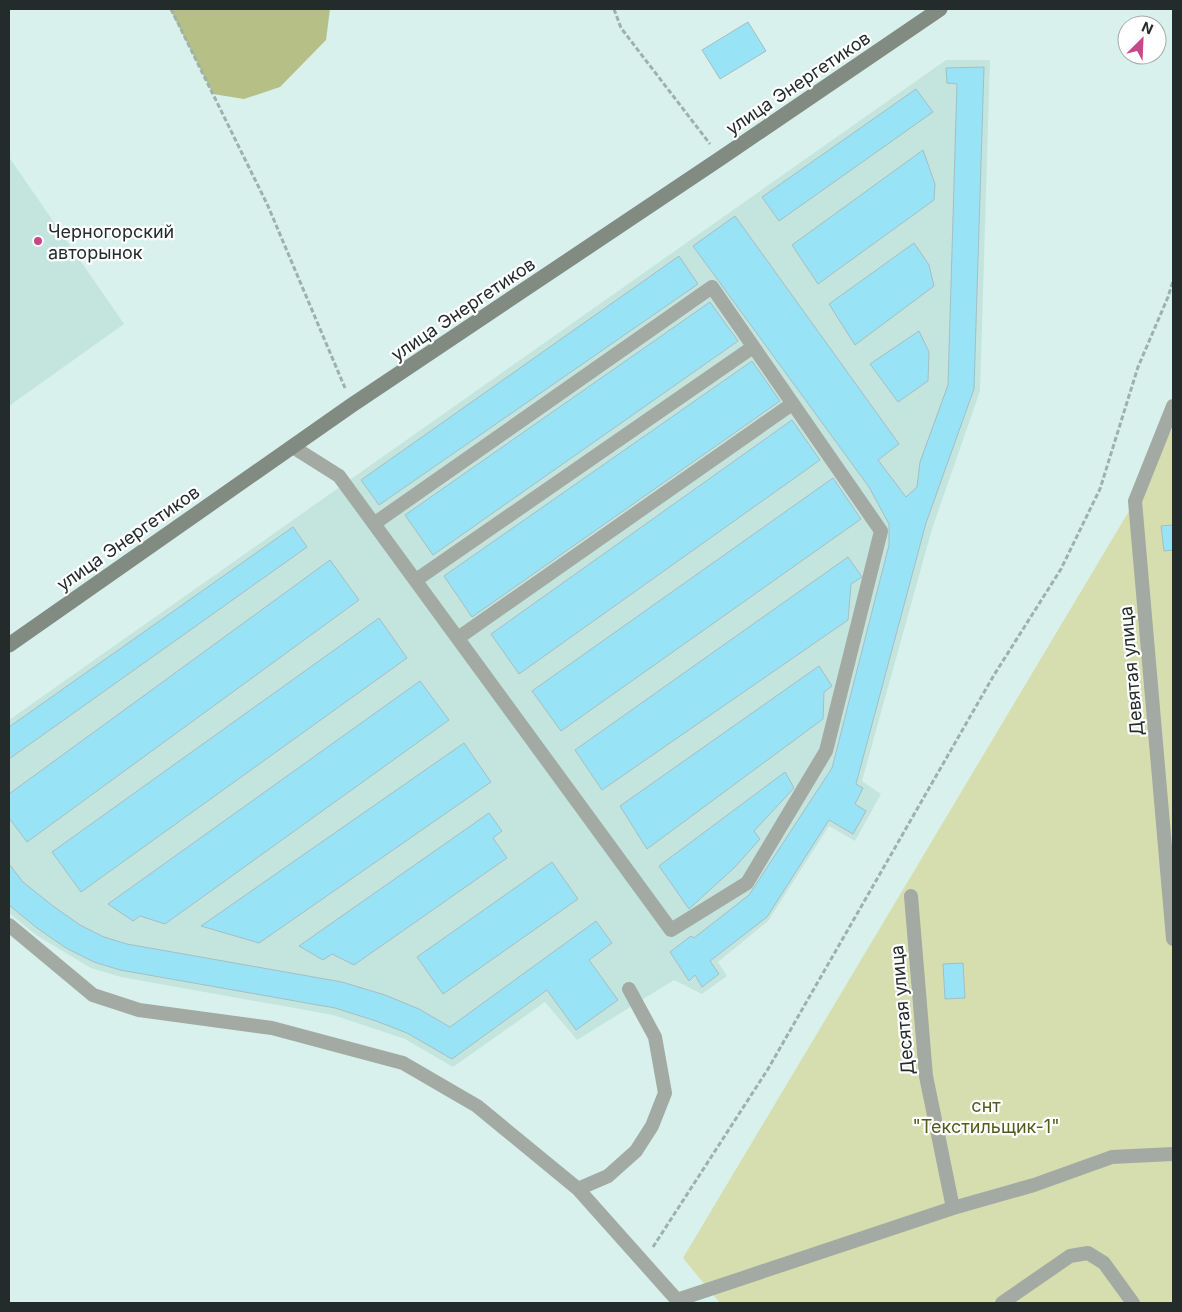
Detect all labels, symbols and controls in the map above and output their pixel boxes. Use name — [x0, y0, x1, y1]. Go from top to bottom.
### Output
north arrow — [1117, 15, 1167, 65]
text: N — [1139, 18, 1156, 38]
street label: улица Энергетиков — [722, 27, 874, 139]
place label: Черногорский авторынок — [48, 221, 174, 263]
marker: Черногорский авторынок — [32, 235, 44, 247]
street label: улица Энергетиков — [387, 253, 539, 365]
street label: улица Энергетиков — [53, 481, 203, 595]
street label: Девятая улица — [1115, 605, 1147, 737]
street label: Десятая улица — [886, 944, 918, 1076]
park label: снт "Текстильщик-1" — [912, 1095, 1060, 1137]

